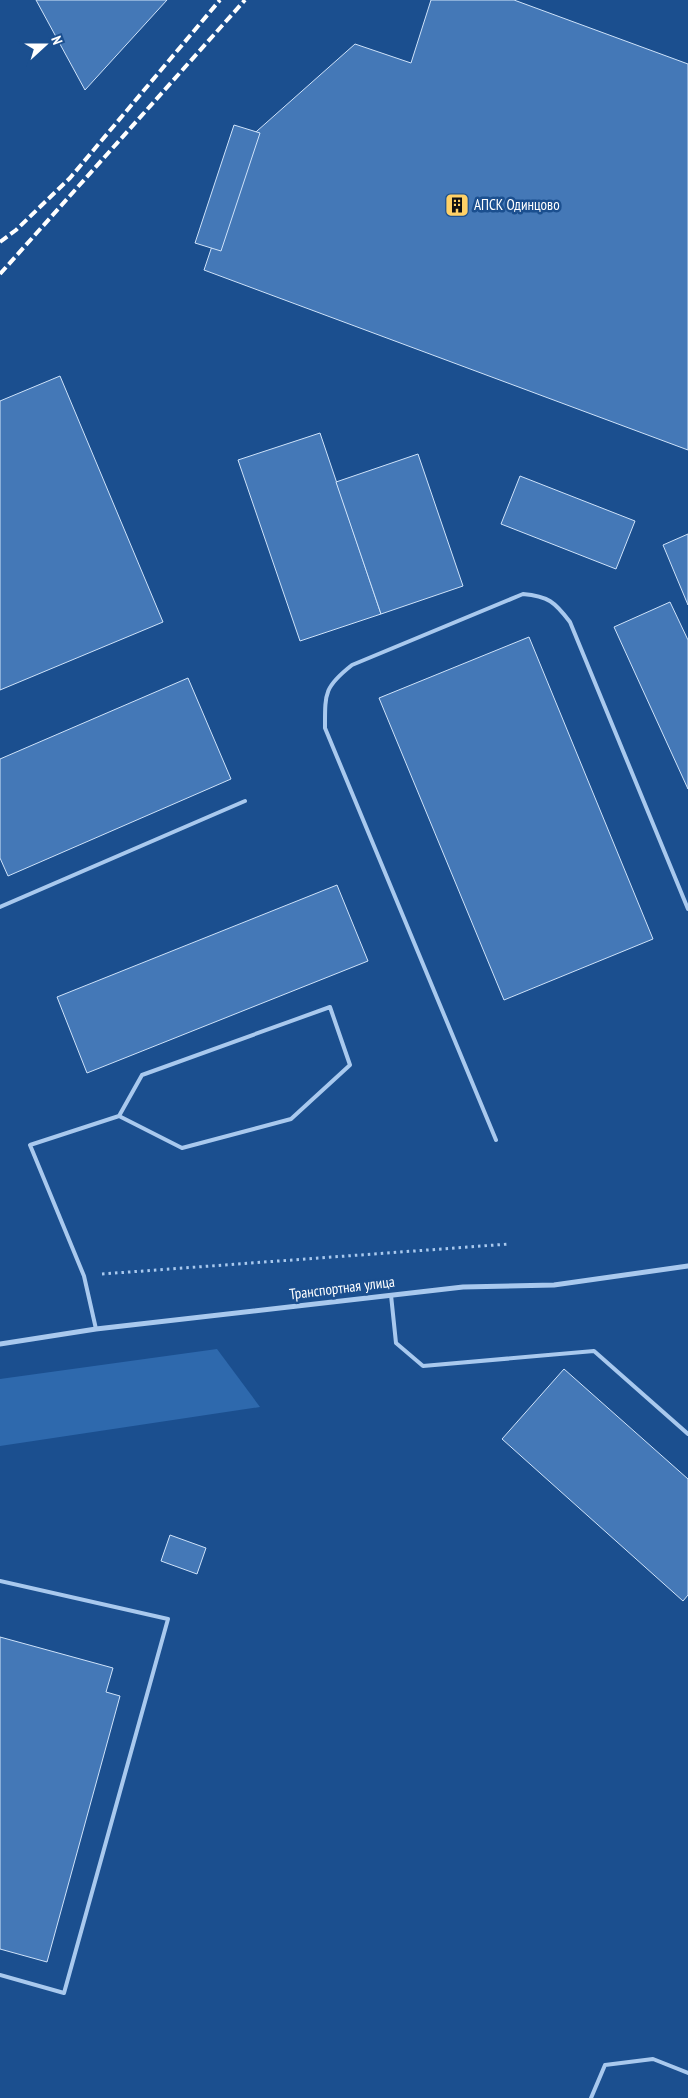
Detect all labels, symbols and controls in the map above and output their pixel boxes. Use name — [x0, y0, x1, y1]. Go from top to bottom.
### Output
north arrow — [20, 20, 70, 70]
text: N — [47, 34, 67, 47]
building icon: АПСК Одинцово — [444, 192, 470, 218]
place label: АПСК Одинцово — [474, 195, 560, 214]
street label: Транспортная улица — [288, 1272, 396, 1303]

